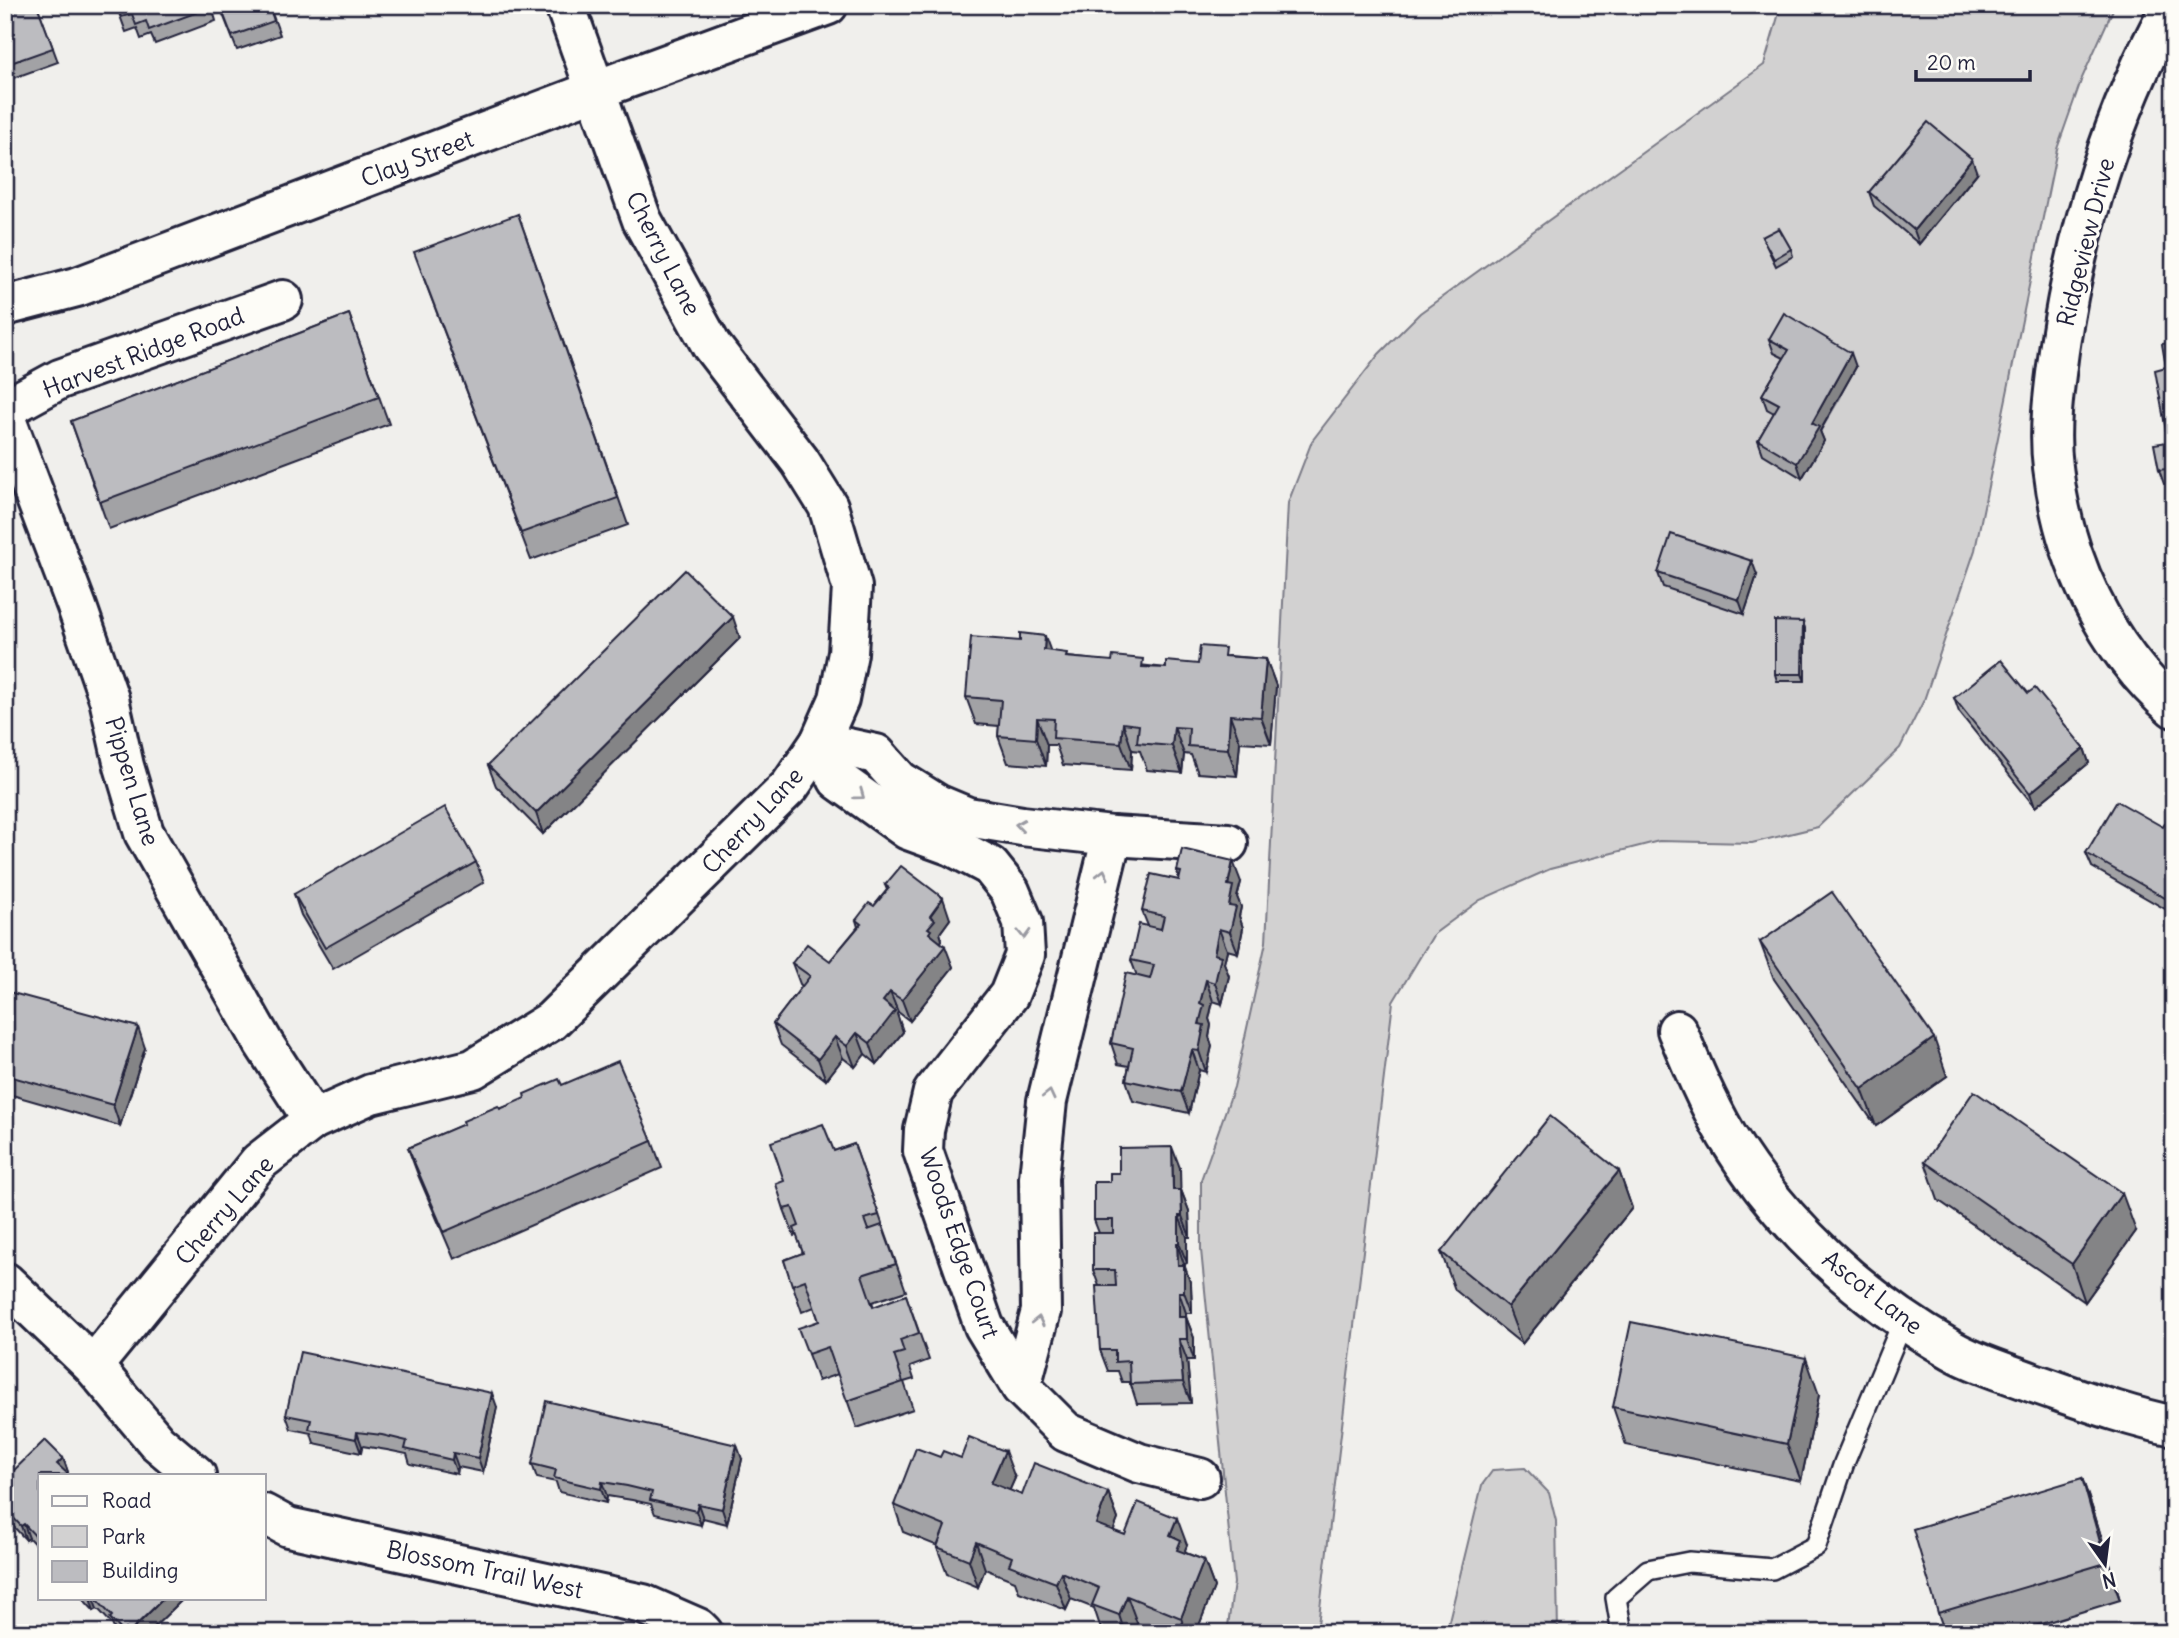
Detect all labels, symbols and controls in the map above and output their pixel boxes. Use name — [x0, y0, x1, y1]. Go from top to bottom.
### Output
scale bar — [1916, 38, 2030, 82]
text: 20 m — [1927, 49, 1976, 76]
street label: Clay Street — [356, 123, 478, 193]
street label: Ridgeview Drive — [2050, 155, 2120, 329]
street label: Cherry Lane — [620, 186, 708, 320]
street label: Harvest Ridge Road — [38, 300, 248, 404]
street label: Pippen Lane — [99, 713, 167, 849]
street label: Cherry Lane — [695, 760, 809, 880]
one-way arrow — [852, 787, 865, 799]
one-way arrow — [1014, 818, 1026, 833]
one-way arrow — [1095, 868, 1109, 880]
one-way arrow — [1016, 929, 1031, 940]
one-way arrow — [1040, 1089, 1055, 1101]
street label: Woods Edge Court — [913, 1144, 1007, 1342]
street label: Cherry Lane — [168, 1149, 280, 1271]
street label: Ascot Lane — [1817, 1244, 1929, 1340]
one-way arrow — [1030, 1315, 1044, 1327]
legend — [38, 1474, 266, 1600]
text: Road — [102, 1487, 151, 1514]
text: Park — [102, 1523, 145, 1550]
north arrow — [2070, 1530, 2140, 1600]
street label: Blossom Trail West — [384, 1534, 586, 1604]
text: Building — [102, 1557, 178, 1584]
text: N — [2100, 1567, 2118, 1594]

